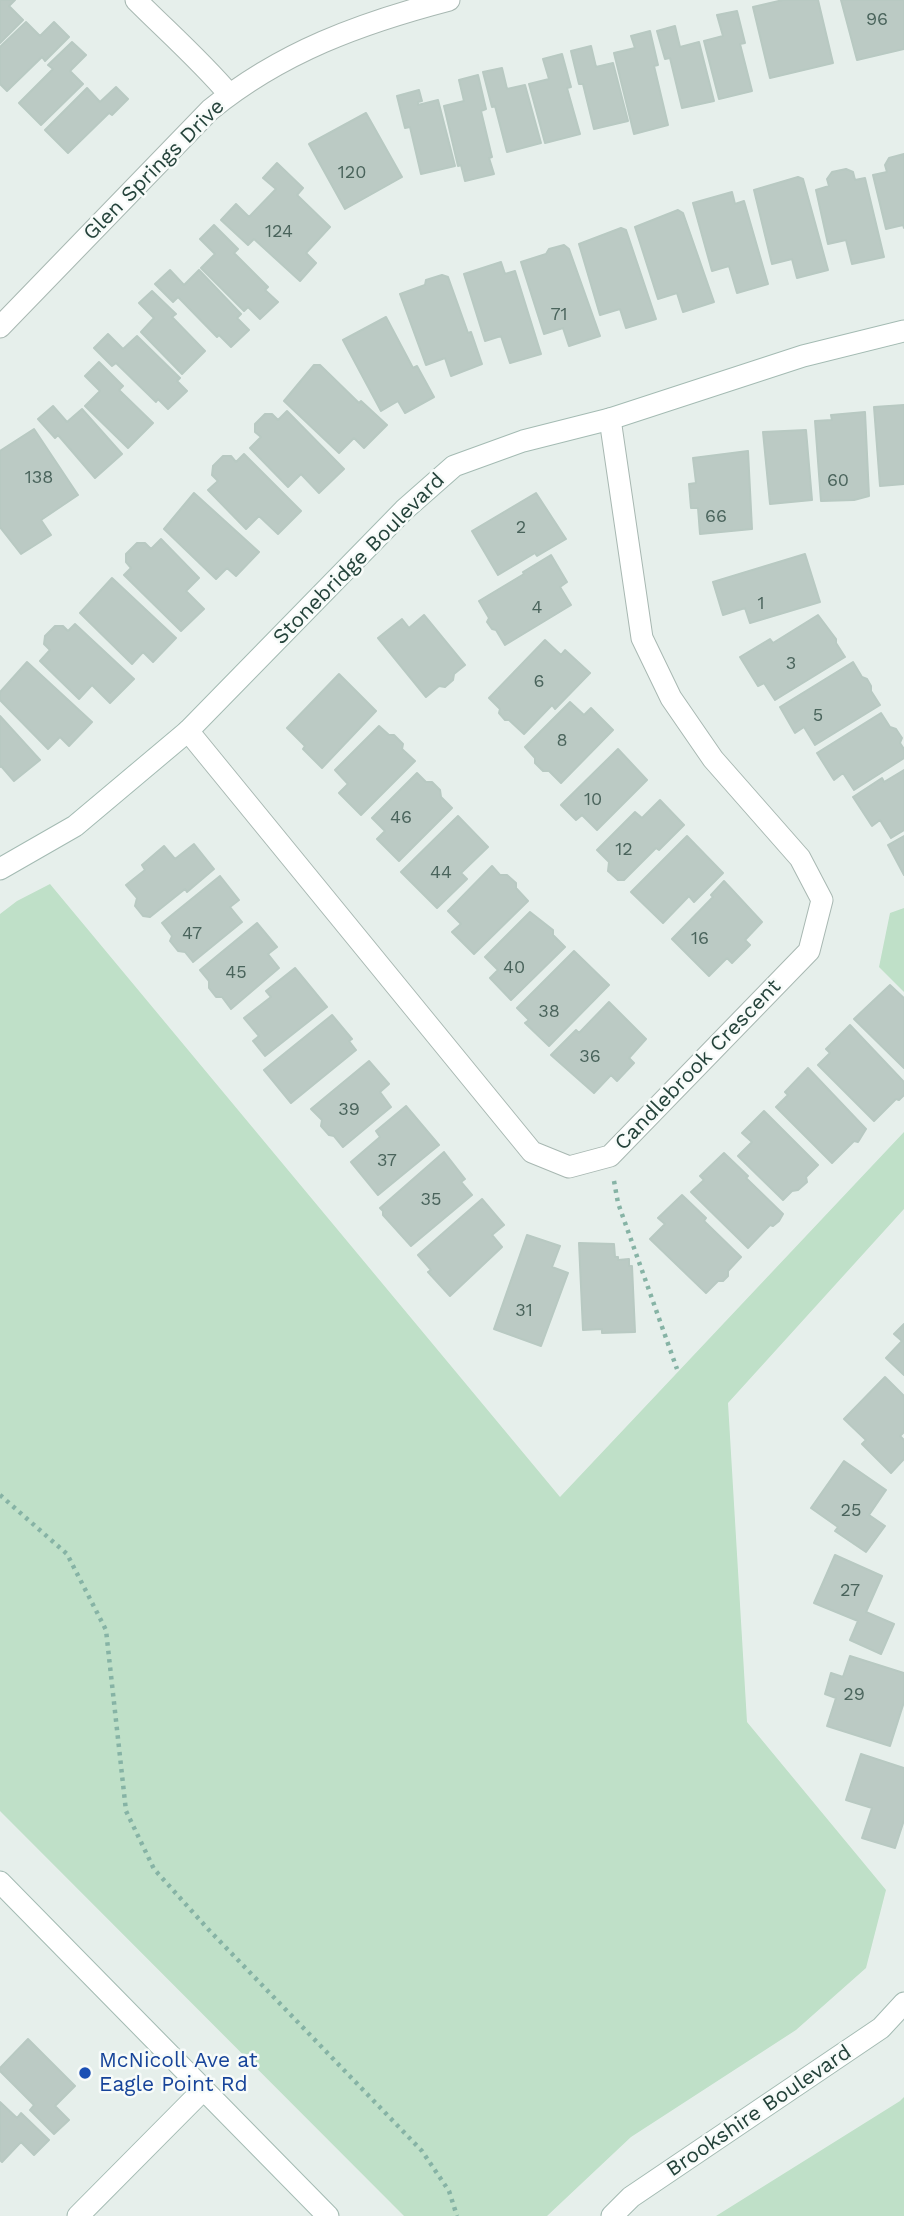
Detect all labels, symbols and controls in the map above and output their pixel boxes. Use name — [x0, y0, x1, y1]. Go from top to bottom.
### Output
house number: 96 — [866, 9, 888, 31]
street label: Glen Springs Drive — [78, 94, 230, 246]
house number: 120 — [338, 162, 366, 184]
house number: 124 — [265, 221, 293, 243]
house number: 71 — [550, 304, 568, 326]
house number: 138 — [25, 467, 53, 489]
street label: Stonebridge Boulevard — [268, 468, 450, 650]
house number: 60 — [827, 470, 849, 492]
house number: 66 — [705, 506, 727, 528]
house number: 2 — [516, 517, 526, 539]
house number: 1 — [757, 593, 765, 615]
house number: 4 — [532, 597, 542, 619]
house number: 3 — [786, 653, 796, 675]
house number: 6 — [534, 671, 544, 693]
house number: 5 — [813, 705, 823, 727]
house number: 8 — [556, 730, 568, 752]
house number: 10 — [584, 789, 602, 811]
house number: 46 — [390, 807, 412, 829]
house number: 12 — [615, 839, 633, 861]
house number: 44 — [430, 862, 452, 884]
house number: 47 — [182, 923, 202, 945]
house number: 16 — [691, 928, 709, 950]
house number: 40 — [503, 957, 525, 979]
house number: 45 — [225, 962, 247, 984]
street label: Candlebrook Crescent — [610, 974, 786, 1156]
house number: 38 — [538, 1001, 560, 1023]
house number: 36 — [579, 1046, 601, 1068]
house number: 39 — [338, 1099, 360, 1121]
house number: 37 — [377, 1150, 397, 1172]
house number: 35 — [421, 1189, 441, 1211]
house number: 31 — [515, 1300, 533, 1322]
house number: 25 — [841, 1500, 861, 1522]
house number: 27 — [840, 1580, 860, 1602]
house number: 29 — [843, 1684, 865, 1706]
street label: Brookshire Boulevard — [662, 2040, 856, 2182]
place label: McNicoll Ave at Eagle Point Rd — [99, 2048, 258, 2098]
marker: McNicoll Ave at Eagle Point Rd — [77, 2065, 93, 2081]

